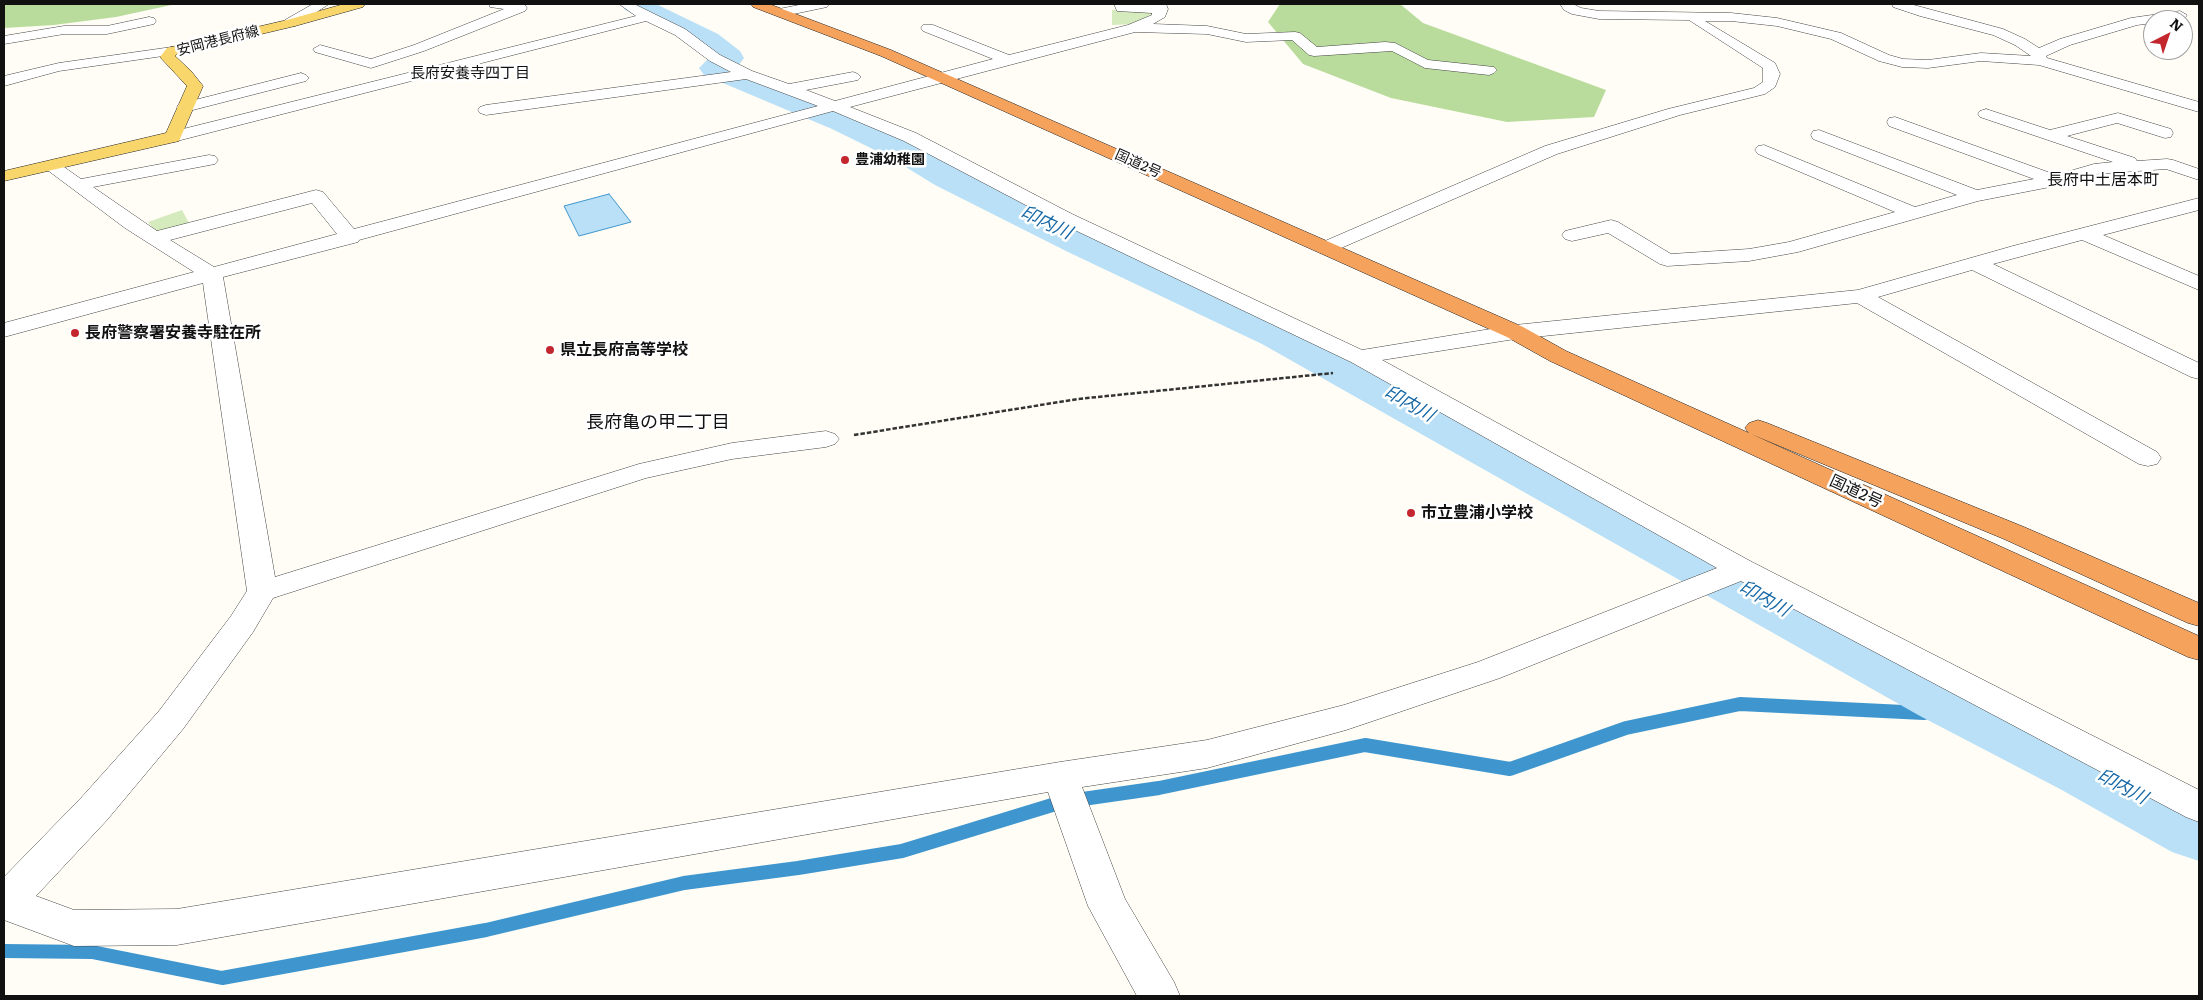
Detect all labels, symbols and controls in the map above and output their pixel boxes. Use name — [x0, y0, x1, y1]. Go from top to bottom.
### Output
north arrow — [2143, 10, 2193, 60]
text: N — [2166, 13, 2188, 36]
street label: 安岡港長府線 — [175, 23, 261, 59]
district label: 長府安養寺四丁目 — [410, 65, 530, 83]
street label: 国道2号 — [1112, 146, 1164, 182]
place label: 豊浦幼稚園 — [855, 152, 925, 168]
marker: 豊浦幼稚園 — [839, 154, 851, 166]
district label: 長府中土居本町 — [2047, 170, 2159, 190]
water label: 印内川 — [1017, 202, 1075, 244]
place label: 長府警察署安養寺駐在所 — [85, 323, 261, 343]
marker: 長府警察署安養寺駐在所 — [69, 327, 81, 339]
place label: 県立長府高等学校 — [560, 340, 688, 360]
marker: 県立長府高等学校 — [544, 344, 556, 356]
water label: 印内川 — [1380, 381, 1438, 427]
district label: 長府亀の甲二丁目 — [586, 412, 730, 434]
street label: 国道2号 — [1827, 471, 1885, 513]
place label: 市立豊浦小学校 — [1421, 503, 1533, 523]
marker: 市立豊浦小学校 — [1405, 507, 1417, 519]
water label: 印内川 — [1735, 576, 1793, 622]
water label: 印内川 — [2093, 765, 2151, 809]

